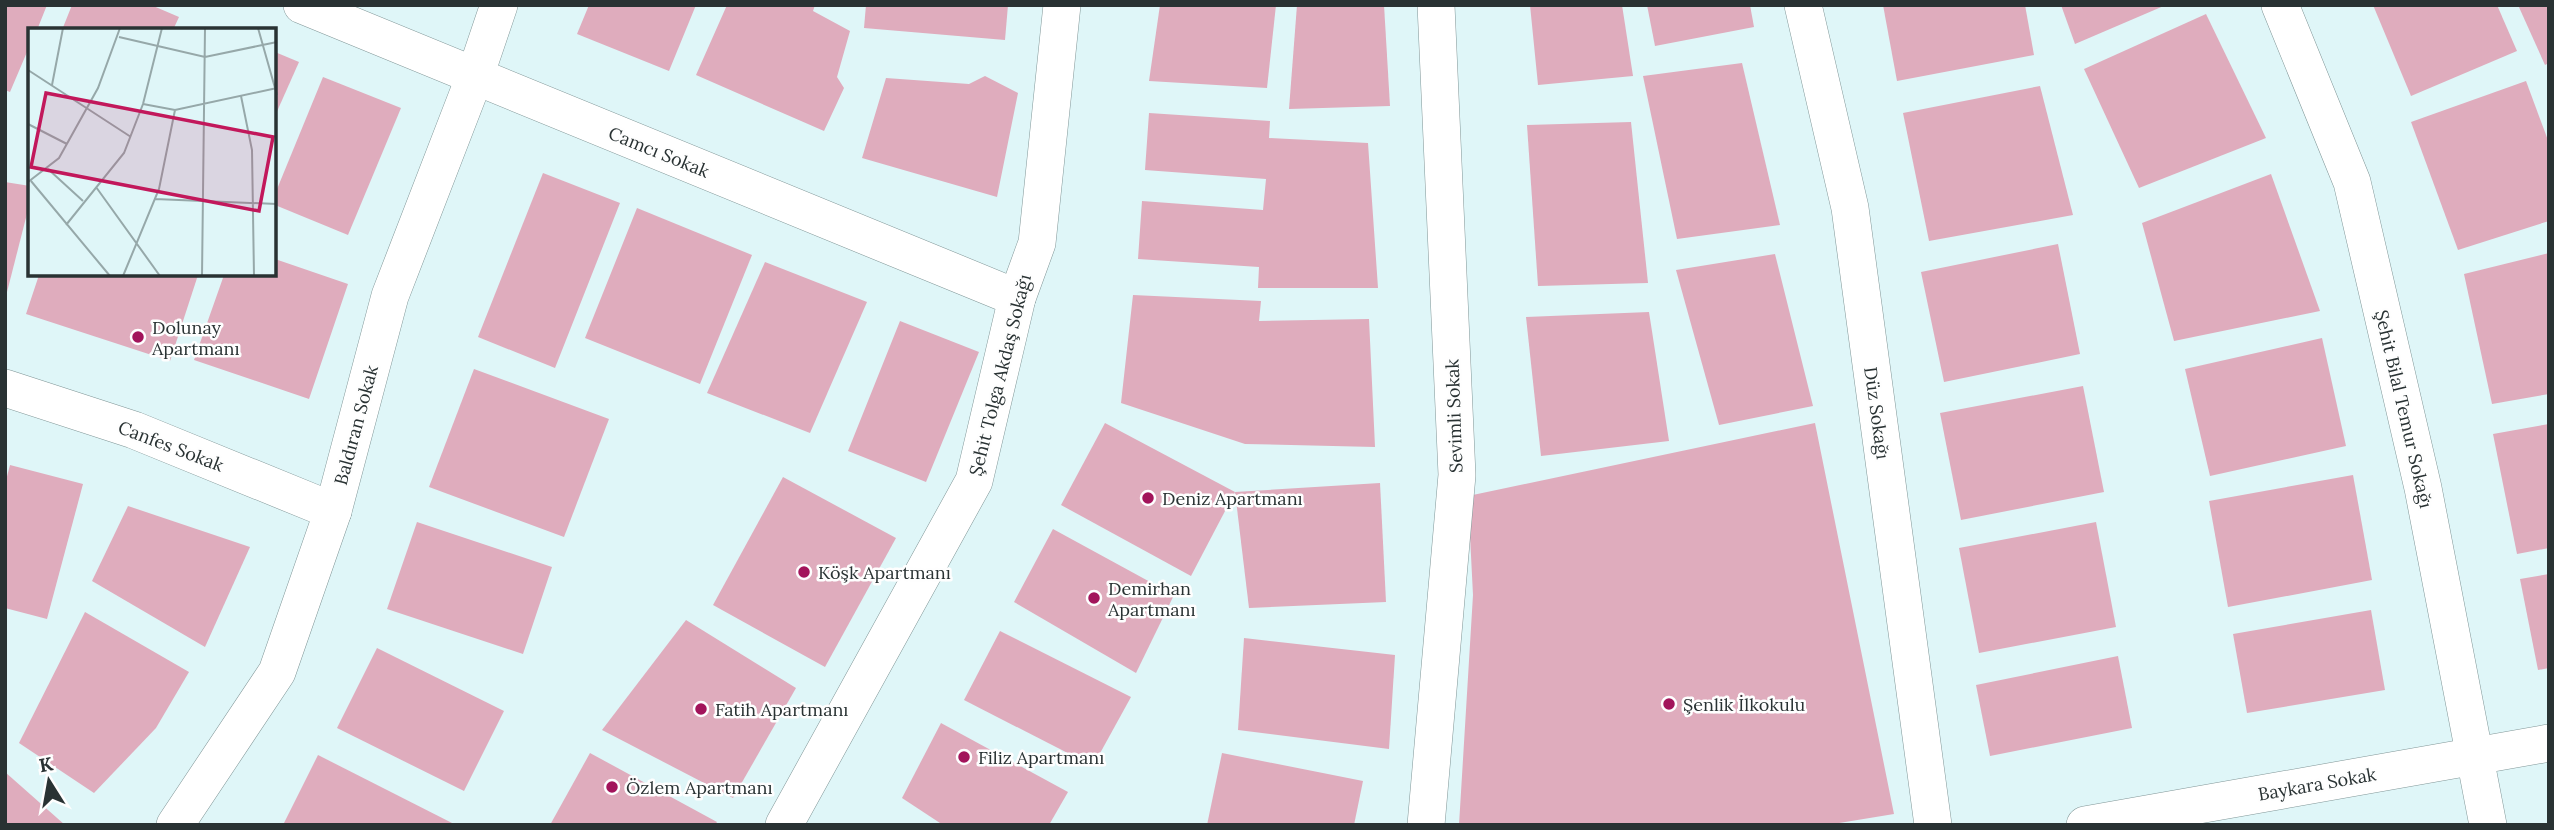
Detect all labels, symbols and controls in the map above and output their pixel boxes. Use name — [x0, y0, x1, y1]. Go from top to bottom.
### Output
inset map — [28, 28, 276, 276]
street label: Camcı Sokak — [605, 121, 713, 183]
street label: Şehit Tolga Akdaş Sokağı — [964, 272, 1036, 478]
street label: Şehit Bilal Temur Sokağı — [2370, 308, 2438, 510]
place label: Dolunay Apartmanı — [151, 316, 240, 360]
marker: Dolunay Apartmanı — [130, 329, 146, 345]
street label: Sevimli Sokak — [1441, 358, 1467, 473]
street label: Baldıran Sokak — [329, 362, 383, 487]
street label: Düz Sokağı — [1859, 365, 1895, 461]
street label: Canfes Sokak — [115, 415, 227, 477]
place label: Deniz Apartmanı — [1162, 487, 1303, 510]
marker: Deniz Apartmanı — [1140, 490, 1156, 506]
place label: Köşk Apartmanı — [818, 561, 951, 584]
marker: Köşk Apartmanı — [796, 564, 812, 580]
place label: Demirhan Apartmanı — [1107, 577, 1196, 621]
marker: Demirhan Apartmanı — [1086, 590, 1102, 606]
place label: Şenlik İlkokulu — [1683, 693, 1806, 716]
marker: Şenlik İlkokulu — [1661, 696, 1677, 712]
place label: Fatih Apartmanı — [715, 698, 848, 721]
marker: Fatih Apartmanı — [693, 701, 709, 717]
north arrow — [14, 746, 84, 816]
place label: Filiz Apartmanı — [978, 746, 1104, 769]
marker: Filiz Apartmanı — [956, 749, 972, 765]
text: K — [37, 751, 55, 777]
street label: Baykara Sokak — [2256, 762, 2378, 806]
place label: Özlem Apartmanı — [626, 776, 773, 799]
marker: Özlem Apartmanı — [604, 779, 620, 795]

